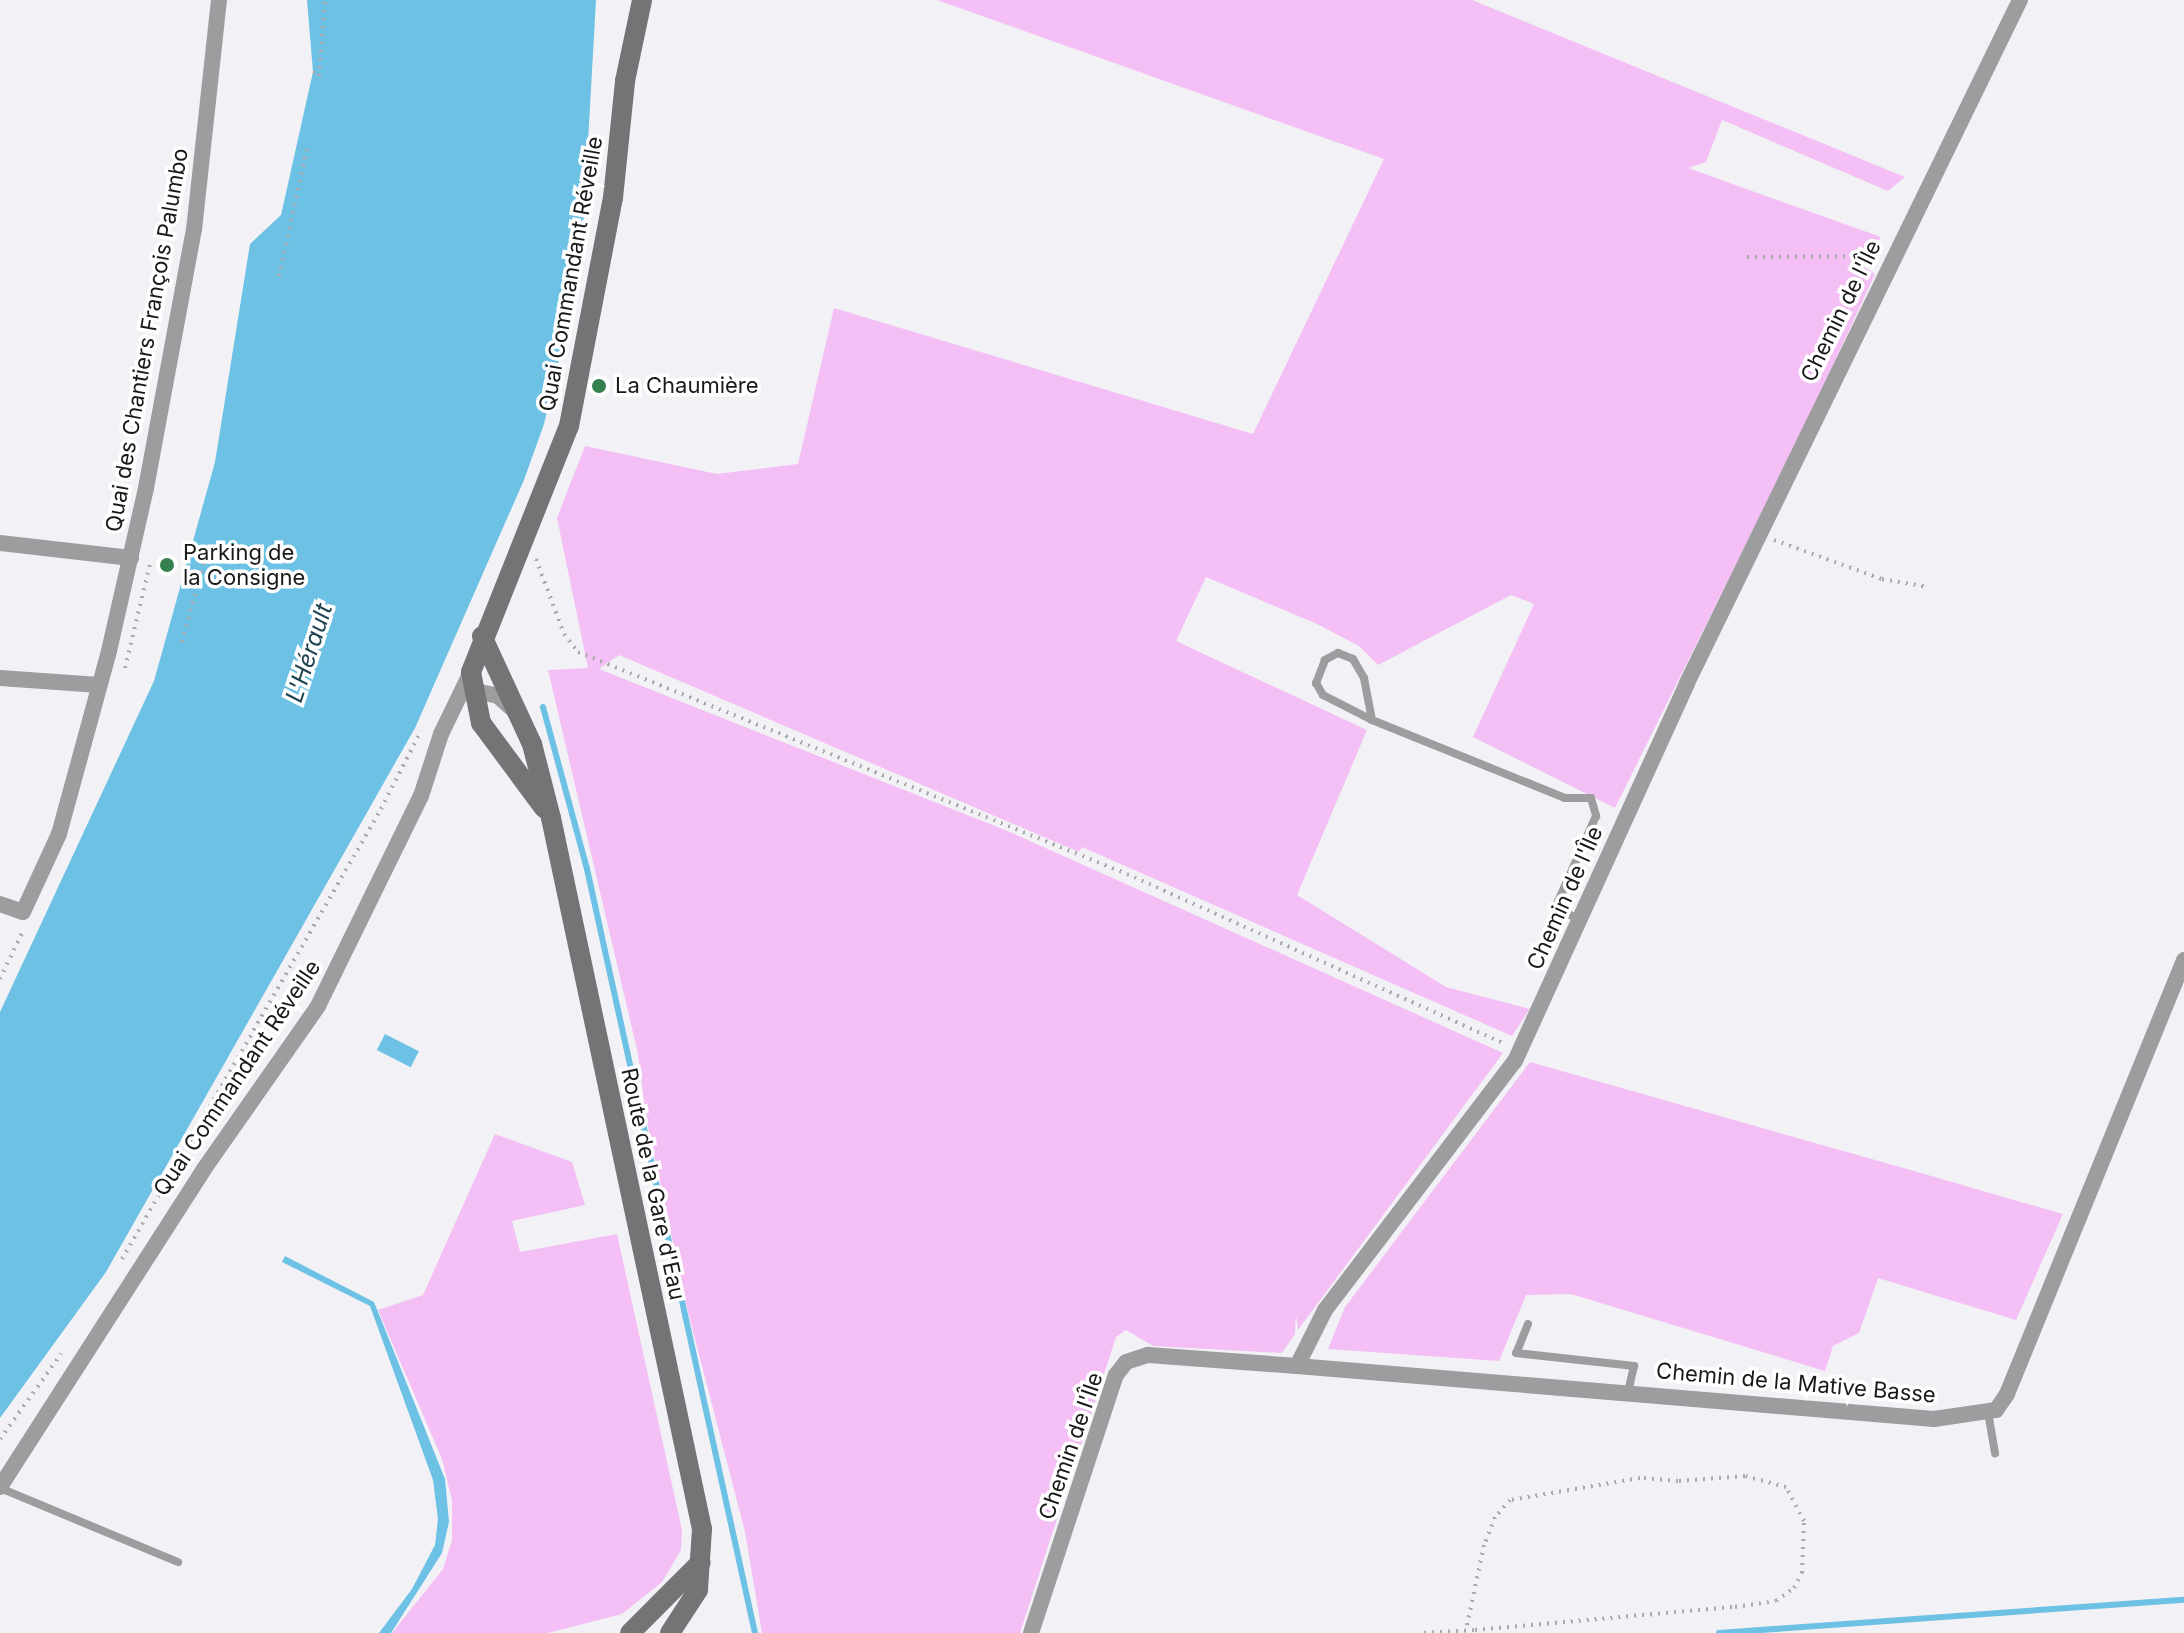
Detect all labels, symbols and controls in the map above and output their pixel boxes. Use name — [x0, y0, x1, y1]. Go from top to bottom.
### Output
street label: Quai Commandant Réveille — [534, 134, 608, 414]
street label: Quai des Chantiers François Palumbo — [100, 146, 194, 534]
street label: Chemin de l'Île — [1795, 236, 1887, 386]
place label: La Chaumière — [615, 373, 759, 399]
marker: La Chaumière — [590, 377, 608, 395]
place label: Parking de la Consigne — [183, 539, 305, 590]
marker: Parking de la Consigne — [158, 556, 176, 574]
water label: L'Hérault — [280, 600, 338, 706]
street label: Chemin de l'Île — [1522, 822, 1608, 974]
street label: Quai Commandant Réveille — [148, 955, 326, 1201]
street label: Route de la Gare d'Eau — [615, 1065, 691, 1303]
street label: Chemin de la Mative Basse — [1655, 1358, 1937, 1408]
street label: Chemin de l'Île — [1033, 1369, 1109, 1523]

